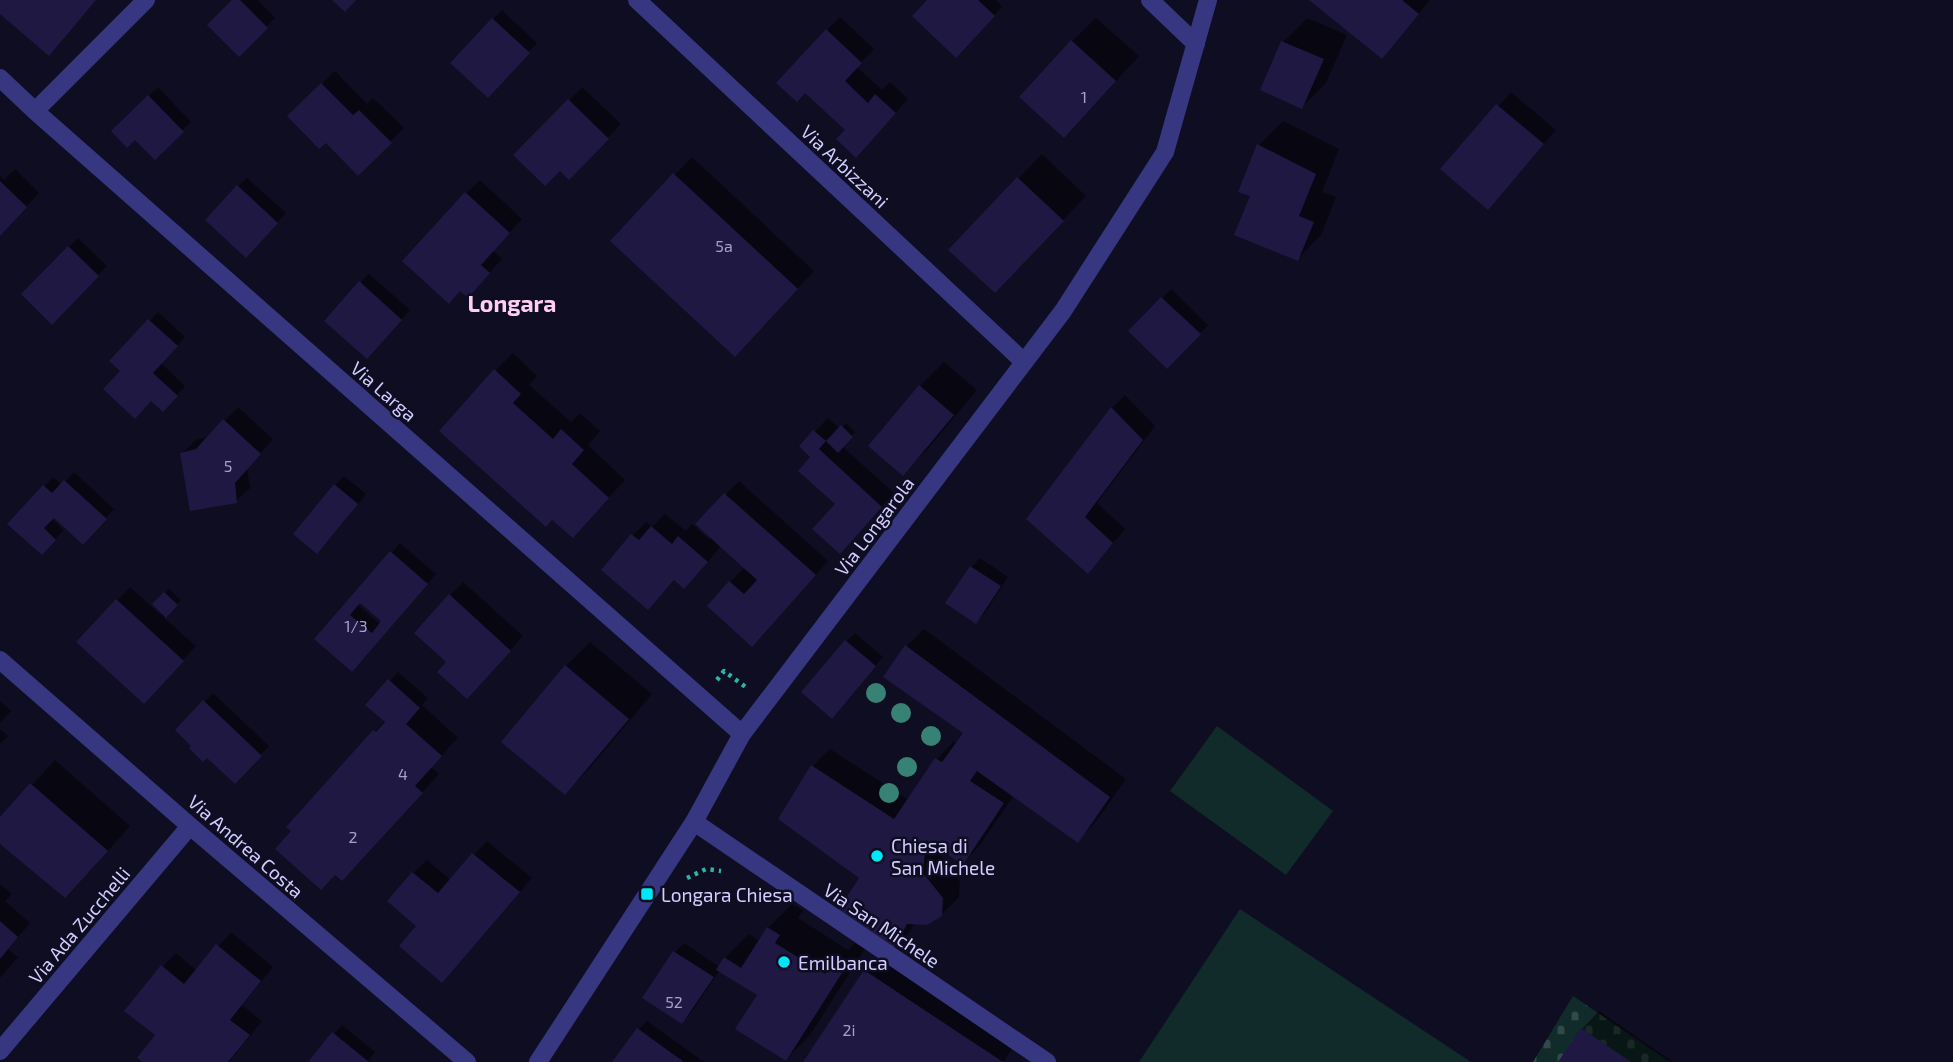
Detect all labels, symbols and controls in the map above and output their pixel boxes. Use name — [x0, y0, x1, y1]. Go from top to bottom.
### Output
house number: 1 — [1081, 87, 1087, 106]
street label: Via Arbizzani — [797, 120, 893, 212]
house number: 5a — [715, 236, 733, 255]
district label: Longara — [468, 289, 556, 317]
street label: Via Larga — [346, 356, 422, 426]
house number: 5 — [224, 456, 232, 475]
street label: Via Longarola — [829, 472, 919, 580]
house number: 1/3 — [344, 616, 368, 635]
house number: 4 — [398, 764, 408, 783]
street label: Via Andrea Costa — [184, 790, 308, 902]
house number: 2 — [349, 827, 358, 846]
place label: Chiesa di San Michele — [891, 834, 995, 879]
marker: Chiesa di San Michele — [869, 848, 885, 864]
street label: Via Ada Zucchelli — [24, 862, 134, 988]
street label: Via San Michele — [820, 878, 944, 972]
place label: Longara Chiesa — [661, 883, 793, 906]
marker: Longara Chiesa — [639, 886, 655, 902]
place label: Emilbanca — [798, 951, 888, 974]
marker: Emilbanca — [776, 954, 792, 970]
house number: 52 — [665, 992, 683, 1011]
house number: 2i — [843, 1020, 855, 1039]

